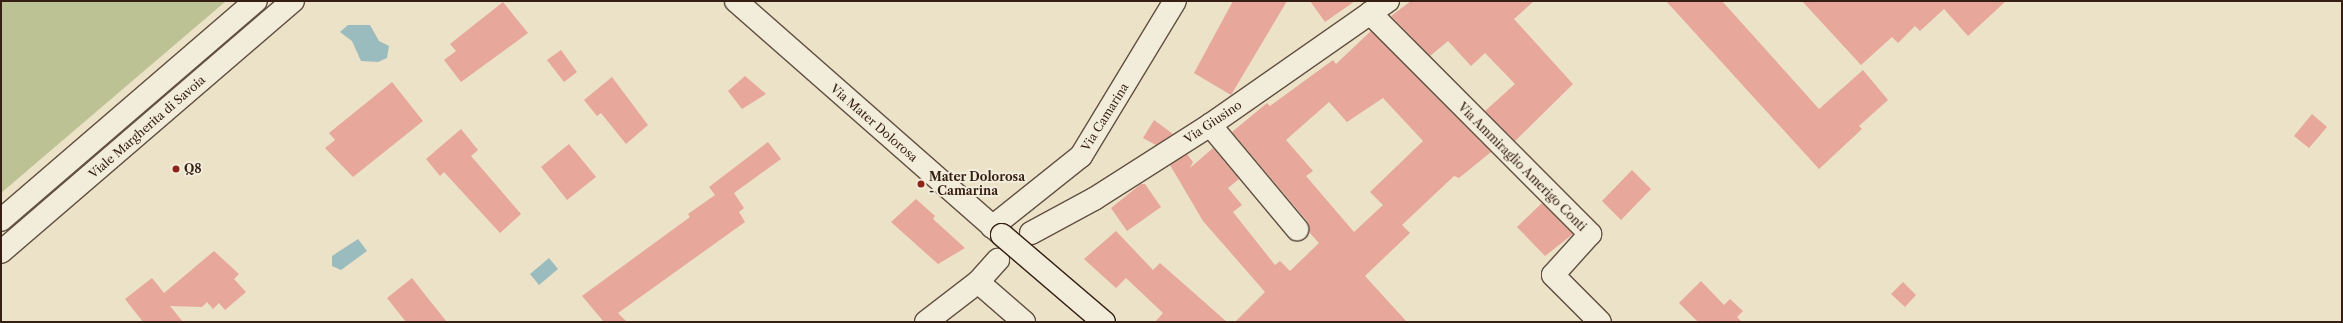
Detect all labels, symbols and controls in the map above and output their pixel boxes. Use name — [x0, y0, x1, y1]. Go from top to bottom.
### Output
street label: Viale Margherita di Savoia — [86, 73, 208, 181]
street label: Via Camarina — [1078, 80, 1132, 154]
street label: Via Mater Dolorosa — [827, 81, 921, 165]
street label: Via Giusino — [1181, 97, 1245, 147]
street label: Via Ammiraglio Amerigo Conti — [1455, 100, 1589, 234]
place label: Q8 — [184, 162, 202, 176]
marker: Q8 — [171, 164, 181, 174]
place label: Mater Dolorosa - Camarina — [929, 170, 1025, 198]
marker: Mater Dolorosa - Camarina — [916, 179, 926, 189]

